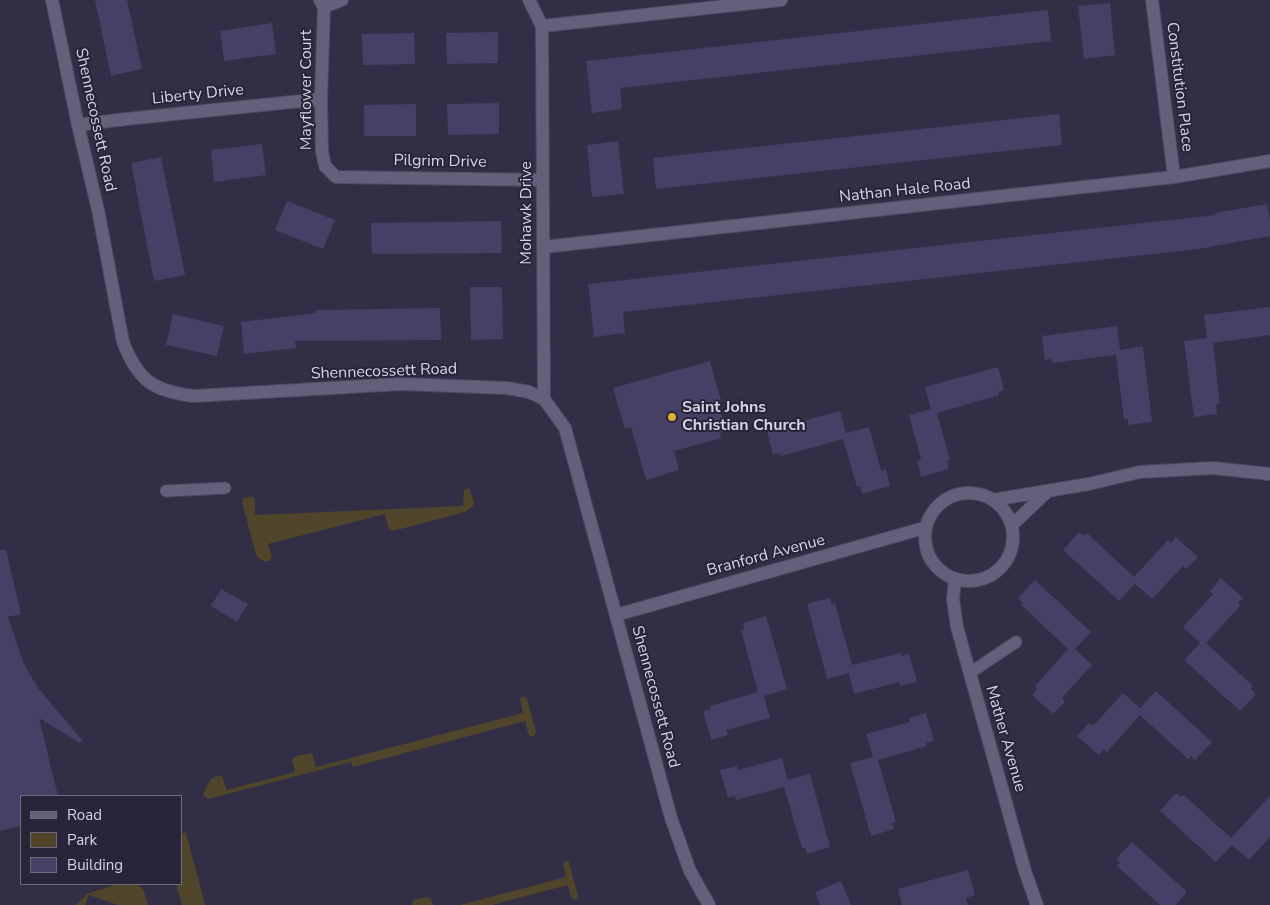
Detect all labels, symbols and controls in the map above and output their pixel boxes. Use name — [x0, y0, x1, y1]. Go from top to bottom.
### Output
street label: Constitution Place — [1162, 21, 1196, 153]
street label: Mayflower Court — [297, 30, 317, 150]
street label: Shennecossett Road — [70, 46, 120, 194]
street label: Liberty Drive — [151, 81, 245, 109]
street label: Pilgrim Drive — [393, 152, 487, 172]
street label: Mohawk Drive — [517, 161, 537, 265]
street label: Nathan Hale Road — [838, 175, 972, 207]
street label: Shennecossett Road — [310, 360, 458, 384]
place label: Saint Johns Christian Church — [682, 398, 806, 436]
marker: Saint Johns Christian Church — [666, 411, 678, 423]
street label: Branford Avenue — [705, 531, 827, 581]
street label: Shennecossett Road — [627, 624, 683, 770]
street label: Mather Avenue — [981, 684, 1029, 794]
legend — [20, 795, 182, 885]
text: Road — [67, 805, 102, 825]
text: Park — [67, 830, 97, 850]
text: Building — [67, 855, 123, 875]

